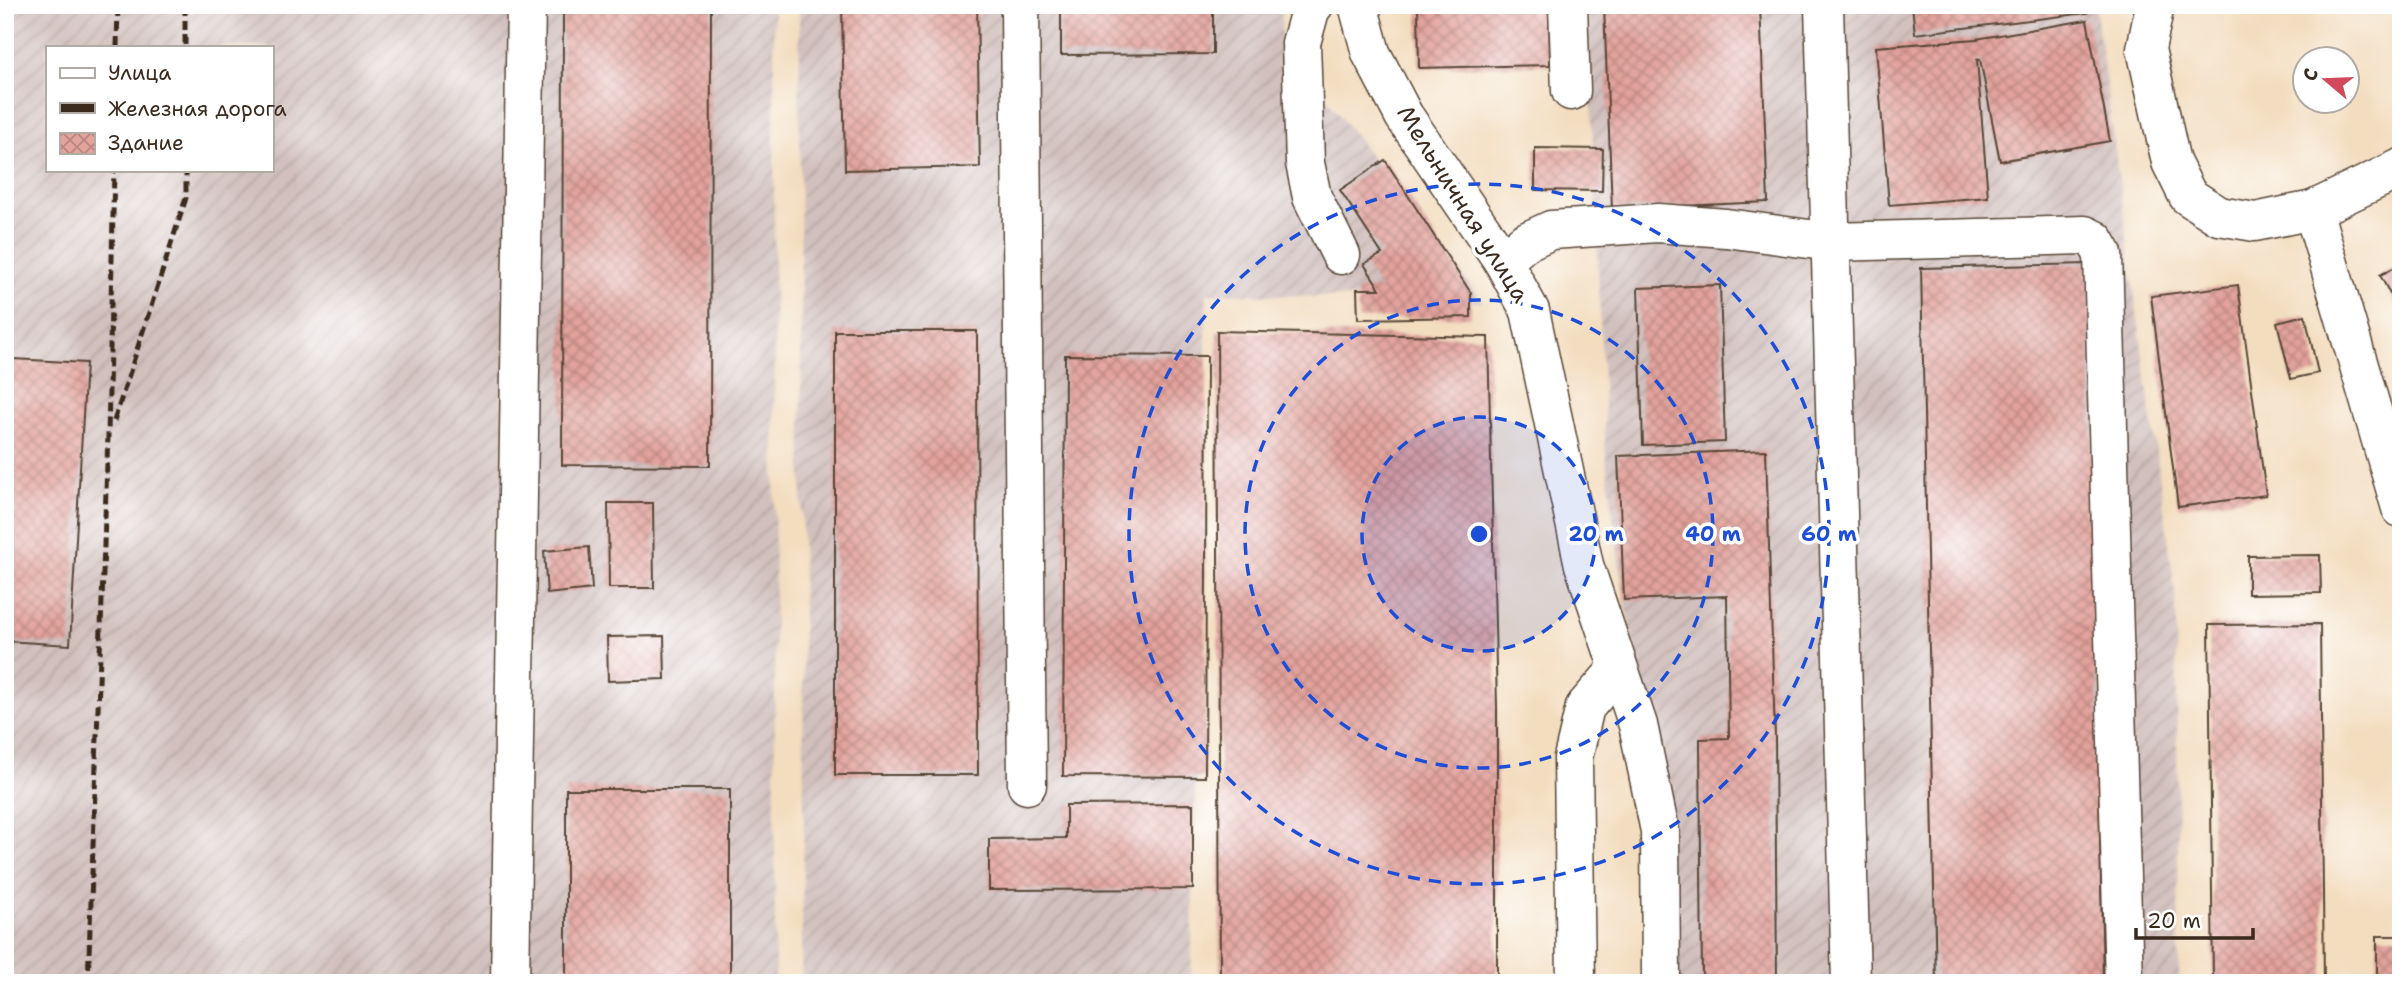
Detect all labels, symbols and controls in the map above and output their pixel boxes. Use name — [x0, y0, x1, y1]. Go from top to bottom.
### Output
legend — [46, 46, 273, 172]
north arrow — [2290, 46, 2360, 116]
text: Улица — [108, 59, 171, 87]
text: С — [2297, 65, 2324, 84]
text: Железная дорога — [108, 95, 287, 123]
street label: Мельничная улица — [1389, 99, 1537, 309]
text: Здание — [108, 129, 184, 157]
text: 20 m — [1568, 520, 1624, 548]
text: 40 m — [1685, 520, 1741, 548]
text: 60 m — [1801, 520, 1857, 548]
centre of rings — [1467, 522, 1491, 546]
scale bar — [2136, 897, 2254, 941]
text: 20 m — [2147, 907, 2201, 935]

